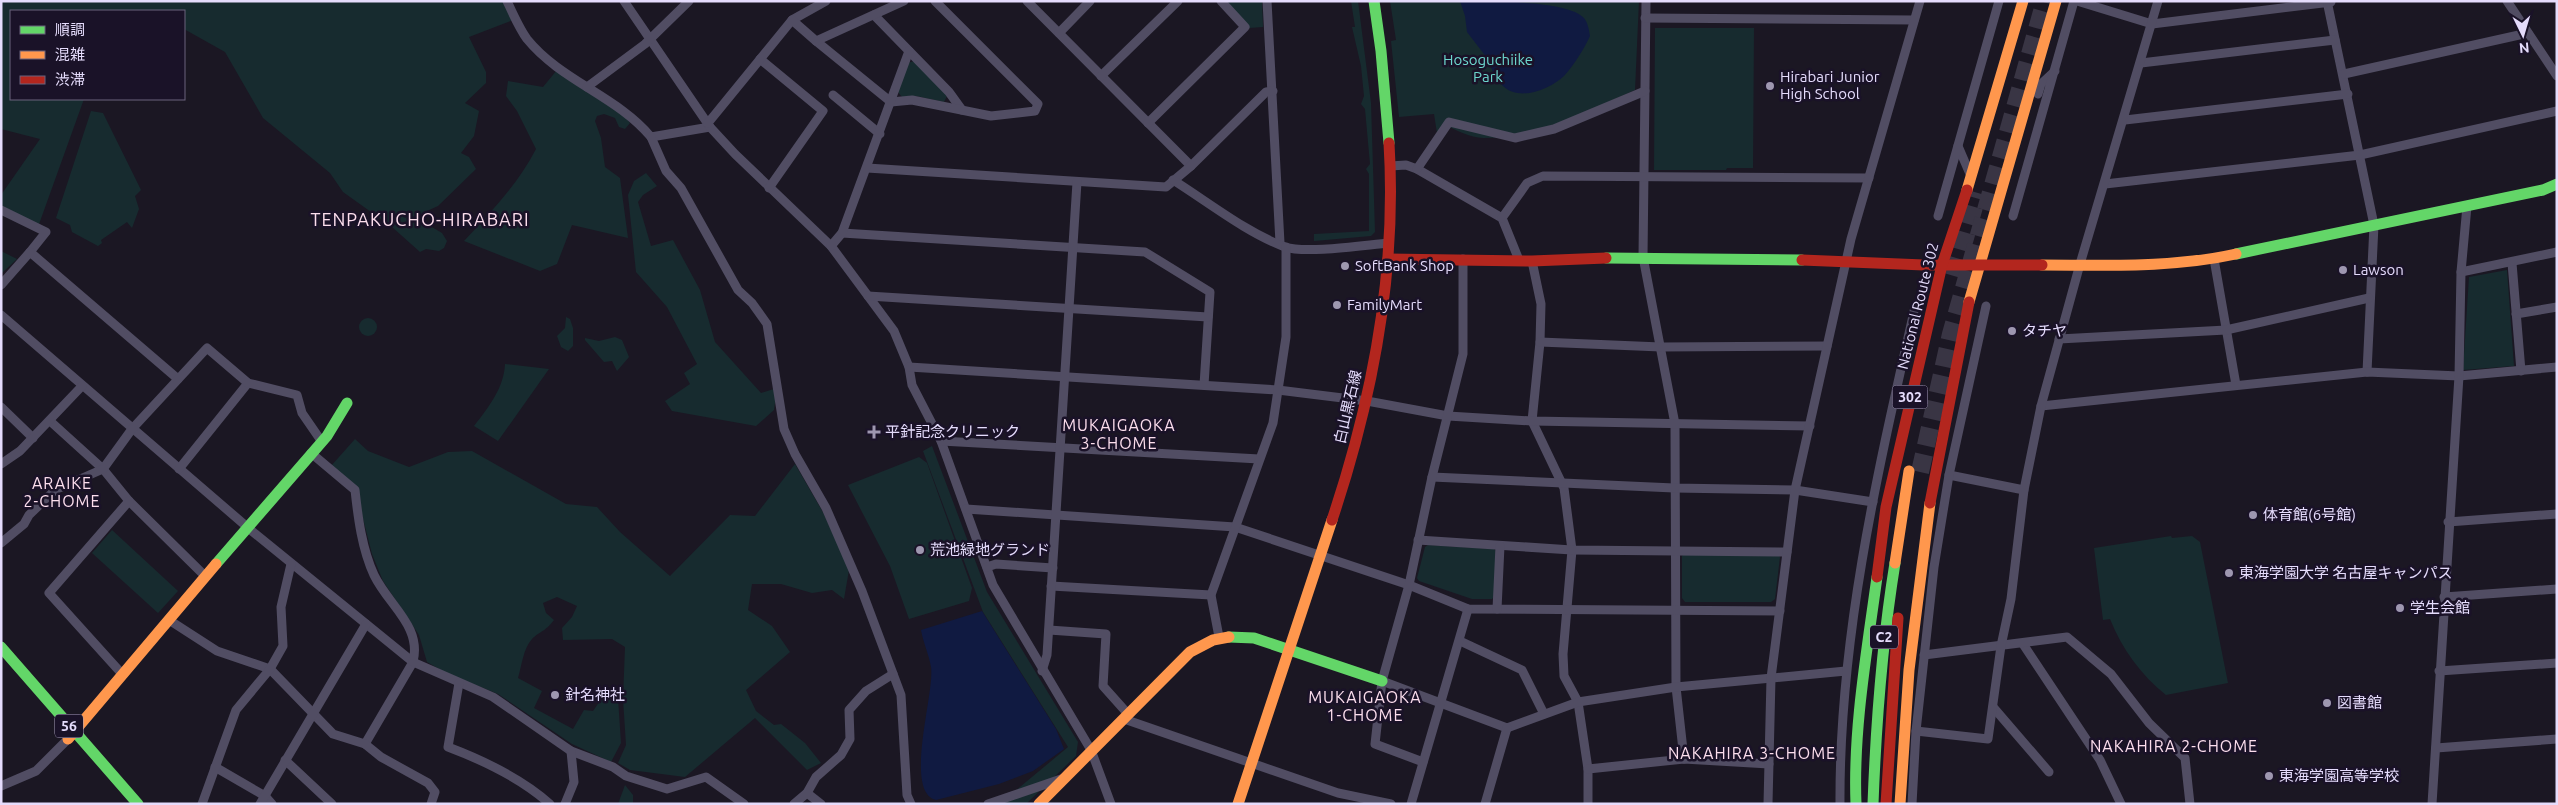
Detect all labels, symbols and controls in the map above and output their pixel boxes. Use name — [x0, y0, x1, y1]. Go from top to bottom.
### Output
legend — [10, 10, 185, 100]
north arrow — [2498, 10, 2548, 60]
text: 順調 — [55, 21, 85, 38]
text: N — [2518, 40, 2530, 56]
text: 混雑 — [55, 46, 85, 63]
park label: Hosoguchiike Park — [1443, 51, 1533, 85]
place label: Hirabari Junior High School — [1780, 68, 1880, 102]
text: 渋滞 — [55, 71, 85, 88]
marker: Hirabari Junior High School — [1764, 80, 1776, 92]
district label: TENPAKUCHO-HIRABARI — [310, 209, 530, 229]
street label: National Route 302 — [1894, 241, 1941, 371]
place label: SoftBank Shop — [1355, 257, 1454, 274]
marker: SoftBank Shop — [1339, 260, 1351, 272]
place label: Lawson — [2353, 261, 2404, 278]
marker: Lawson — [2337, 264, 2349, 276]
place label: FamilyMart — [1347, 296, 1422, 313]
marker: FamilyMart — [1331, 299, 1343, 311]
place label: タチヤ — [2022, 322, 2067, 339]
marker: タチヤ — [2006, 325, 2018, 337]
street label: 白山黒石線 — [1331, 368, 1364, 445]
road number: 302 — [1892, 386, 1928, 408]
district label: MUKAIGAOKA 3-CHOME — [1062, 416, 1176, 452]
place label: 平針記念クリニック — [885, 423, 1020, 440]
marker: 平針記念クリニック — [867, 425, 881, 439]
district label: ARAIKE 2-CHOME — [24, 474, 100, 510]
place label: 体育館(6号館) — [2263, 506, 2356, 523]
marker: 体育館(6号館) — [2247, 509, 2259, 521]
place label: 荒池緑地グランド — [930, 541, 1050, 558]
marker: 荒池緑地グランド — [914, 544, 926, 556]
place label: 東海学園大学 名古屋キャンパス — [2239, 564, 2452, 581]
marker: 東海学園大学 名古屋キャンパス — [2223, 567, 2235, 579]
place label: 学生会館 — [2410, 599, 2470, 616]
marker: 学生会館 — [2394, 602, 2406, 614]
road number: C2 — [1870, 626, 1898, 649]
place label: 針名神社 — [565, 686, 625, 703]
district label: MUKAIGAOKA 1-CHOME — [1308, 688, 1422, 724]
marker: 針名神社 — [549, 689, 561, 701]
place label: 図書館 — [2337, 694, 2382, 711]
marker: 図書館 — [2321, 697, 2333, 709]
road number: 56 — [55, 714, 83, 738]
district label: NAKAHIRA 2-CHOME — [2090, 737, 2258, 755]
district label: NAKAHIRA 3-CHOME — [1668, 744, 1836, 762]
place label: 東海学園高等学校 — [2279, 767, 2399, 784]
marker: 東海学園高等学校 — [2263, 770, 2275, 782]

